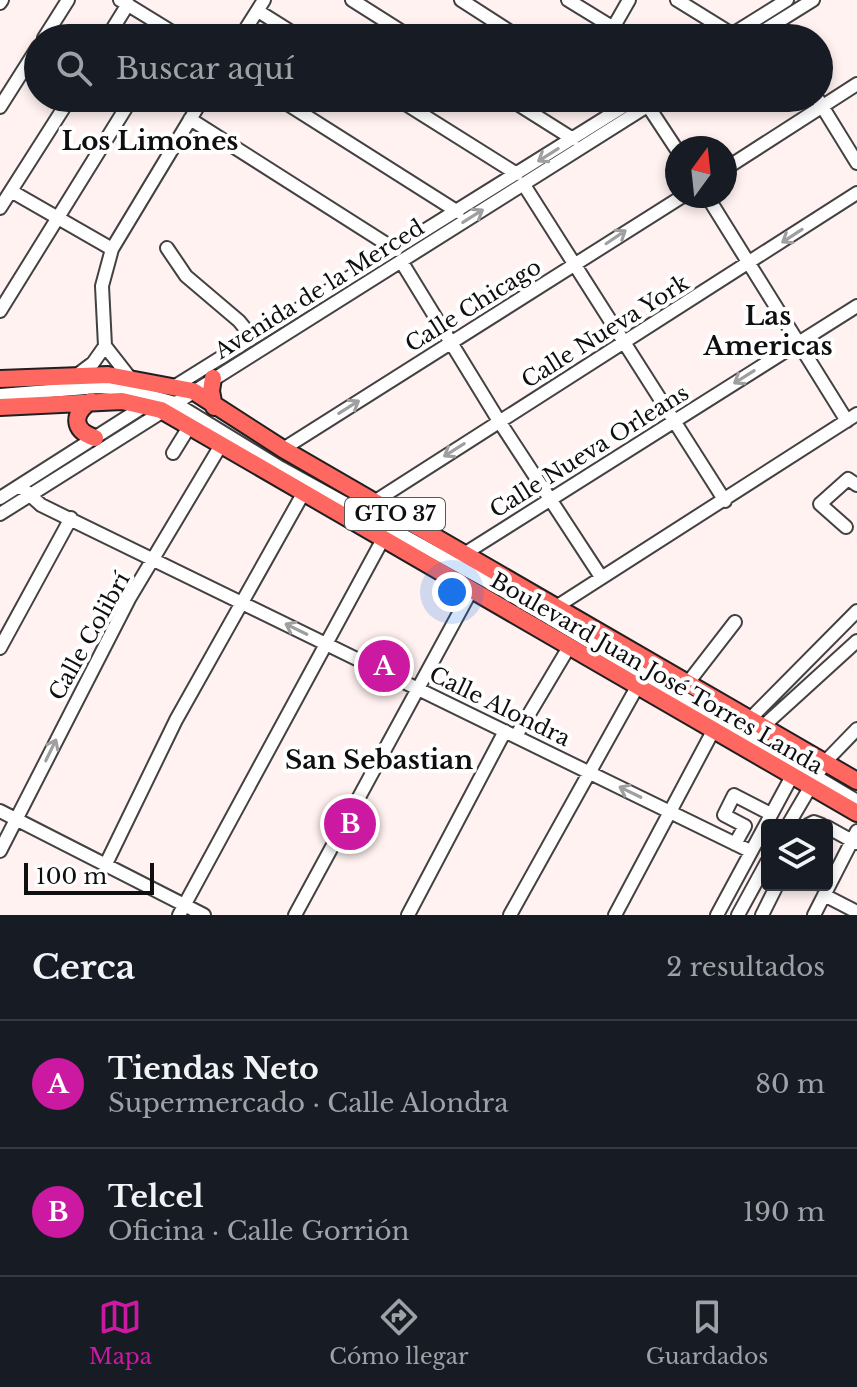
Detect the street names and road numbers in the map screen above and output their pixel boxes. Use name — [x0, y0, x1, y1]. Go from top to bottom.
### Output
street label: Avenida de la Merced — [209, 214, 429, 365]
street label: Calle Chicago — [400, 253, 546, 358]
street label: Calle Nueva York — [517, 269, 694, 394]
street label: Calle Nueva Orleans — [485, 379, 694, 524]
road number: GTO 37 — [345, 498, 445, 530]
street label: Calle Colibrí — [43, 567, 136, 705]
street label: Boulevard Juan José Torres Landa — [486, 567, 828, 780]
street label: Calle Alondra — [425, 661, 575, 753]

